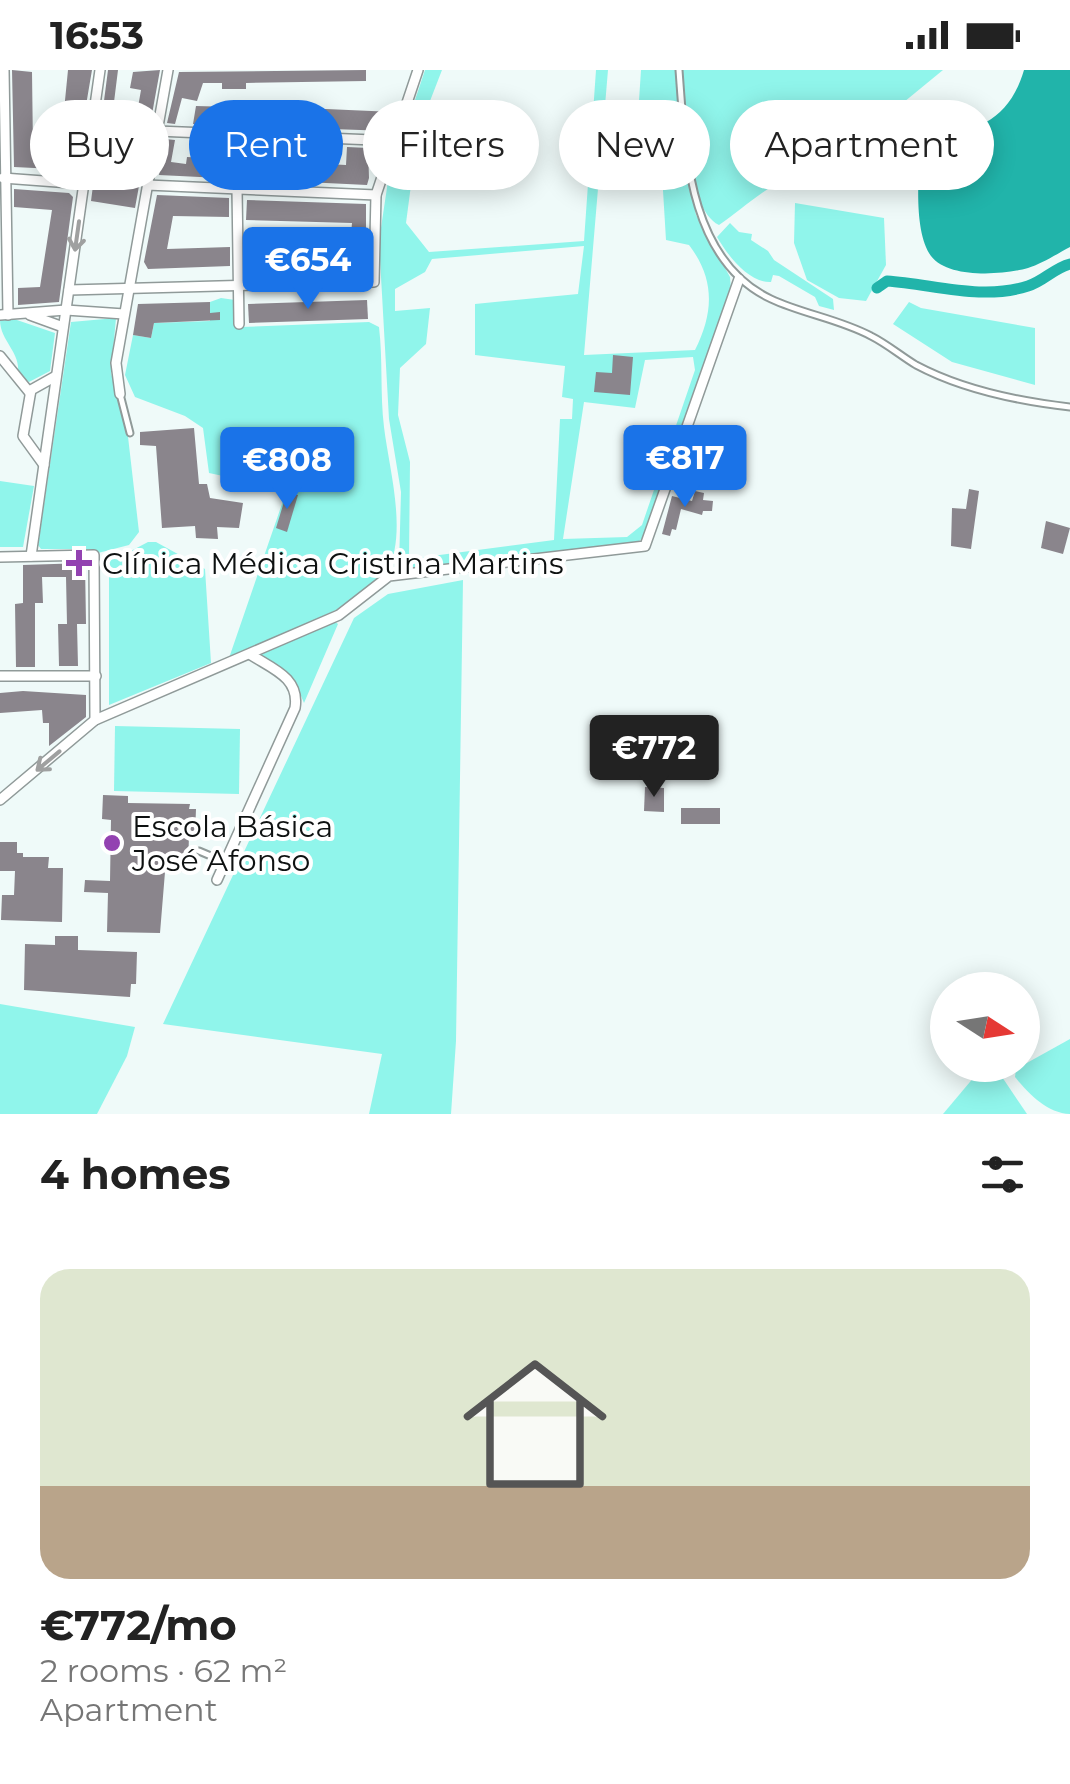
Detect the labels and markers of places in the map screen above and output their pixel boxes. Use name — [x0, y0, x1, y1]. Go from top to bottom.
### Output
pin: €654 — [249, 227, 367, 312]
pin: €817 — [626, 425, 744, 510]
pin: €808 — [228, 427, 346, 512]
place label: Clínica Médica Cristina Martins — [102, 545, 564, 582]
marker: Clínica Médica Cristina Martins — [66, 550, 92, 576]
pin: €772 — [595, 715, 713, 800]
place label: Escola Básica José Afonso — [131, 808, 333, 879]
marker: Escola Básica José Afonso — [101, 832, 123, 854]

